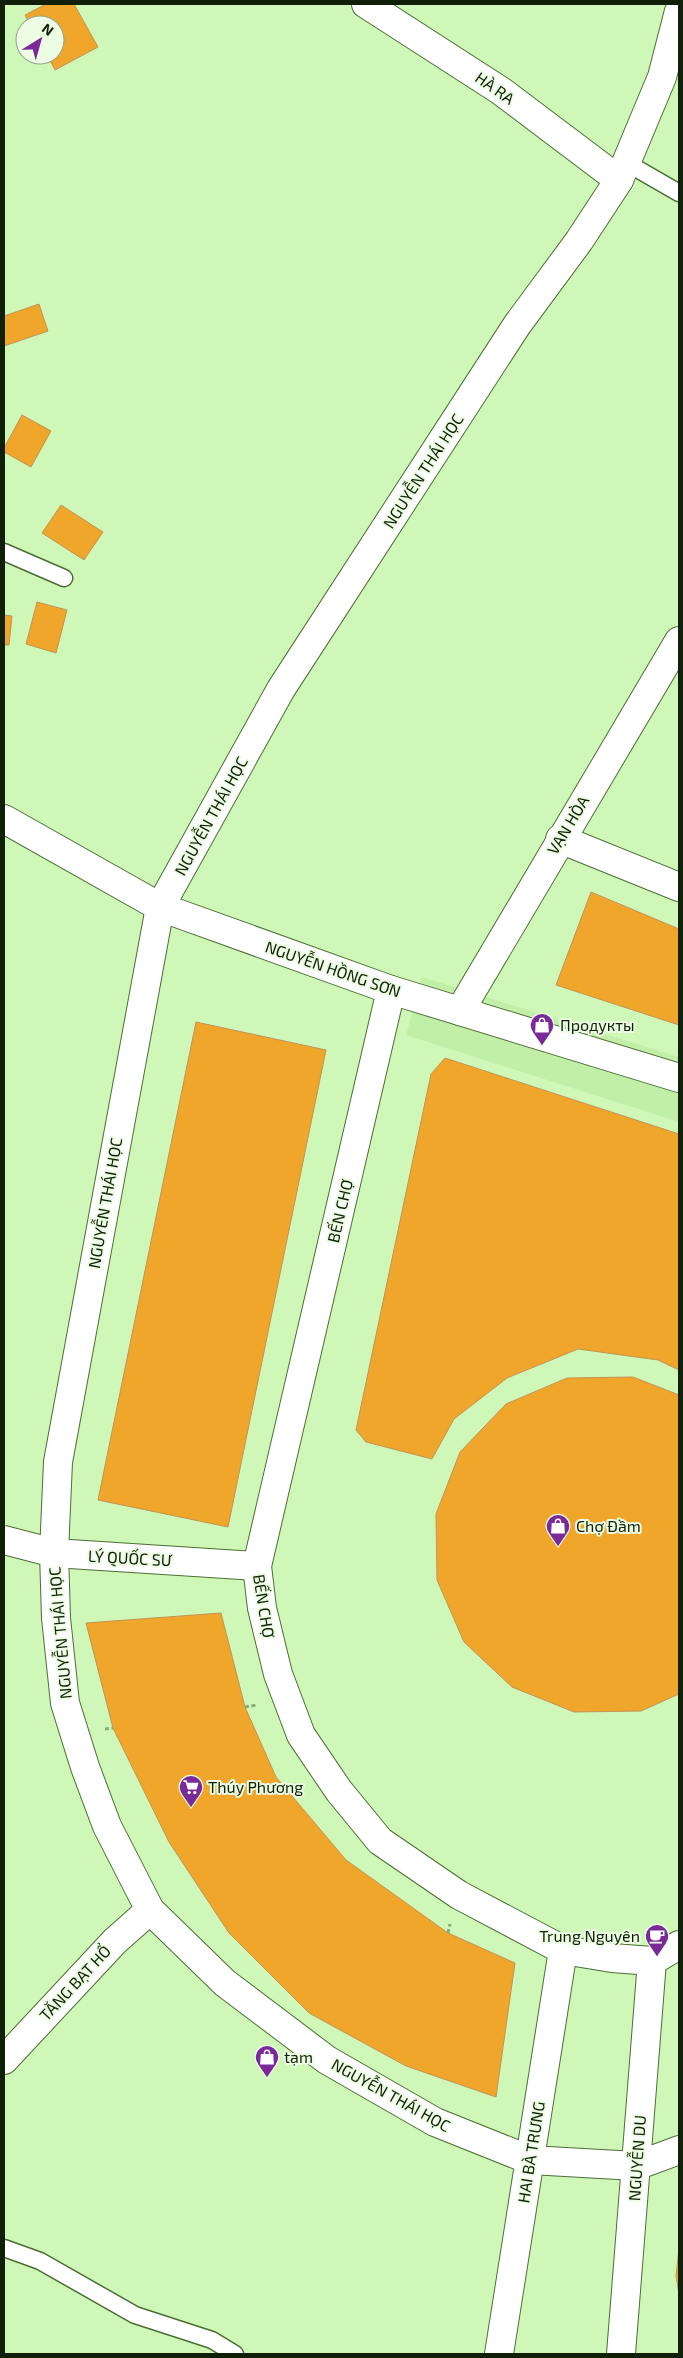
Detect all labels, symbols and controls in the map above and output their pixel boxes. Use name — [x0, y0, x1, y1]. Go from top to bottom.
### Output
north arrow — [15, 15, 65, 65]
text: N — [39, 19, 57, 39]
street label: HÀ RA — [472, 67, 519, 108]
street label: NGUYỄN THÁI HỌC — [378, 409, 467, 532]
street label: NGUYỄN THÁI HỌC — [169, 753, 251, 878]
street label: VẠN HÒA — [543, 792, 593, 858]
street label: NGUYỄN HỒNG SƠN — [263, 935, 404, 1001]
shop icon: Продукты — [529, 1012, 555, 1046]
place label: Продукты — [560, 1015, 635, 1035]
street label: NGUYỄN THÁI HỌC — [83, 1136, 125, 1270]
street label: BẾN CHỢ — [322, 1177, 356, 1244]
shop icon: Chợ Đầm — [545, 1513, 571, 1547]
place label: Chợ Đầm — [576, 1516, 641, 1535]
street label: LÝ QUỐC SƯ — [88, 1545, 173, 1570]
street label: NGUYỄN THÁI HỌC — [43, 1566, 75, 1700]
street label: BẾN CHỢ — [250, 1573, 280, 1639]
supermarket icon: Thúy Phương — [178, 1774, 204, 1808]
place label: Thúy Phương — [208, 1777, 303, 1796]
cafe icon: Trung Nguyên — [644, 1923, 670, 1957]
place label: Trung Nguyên — [539, 1926, 640, 1945]
street label: TĂNG BẠT HỔ — [34, 1940, 114, 2024]
shop icon: tạm — [254, 2044, 280, 2078]
place label: tạm — [284, 2047, 313, 2066]
street label: NGUYỄN THÁI HỌC — [329, 2053, 454, 2135]
street label: HAI BÀ TRƯNG — [513, 2100, 548, 2204]
street label: NGUYỄN DU — [623, 2114, 649, 2202]

